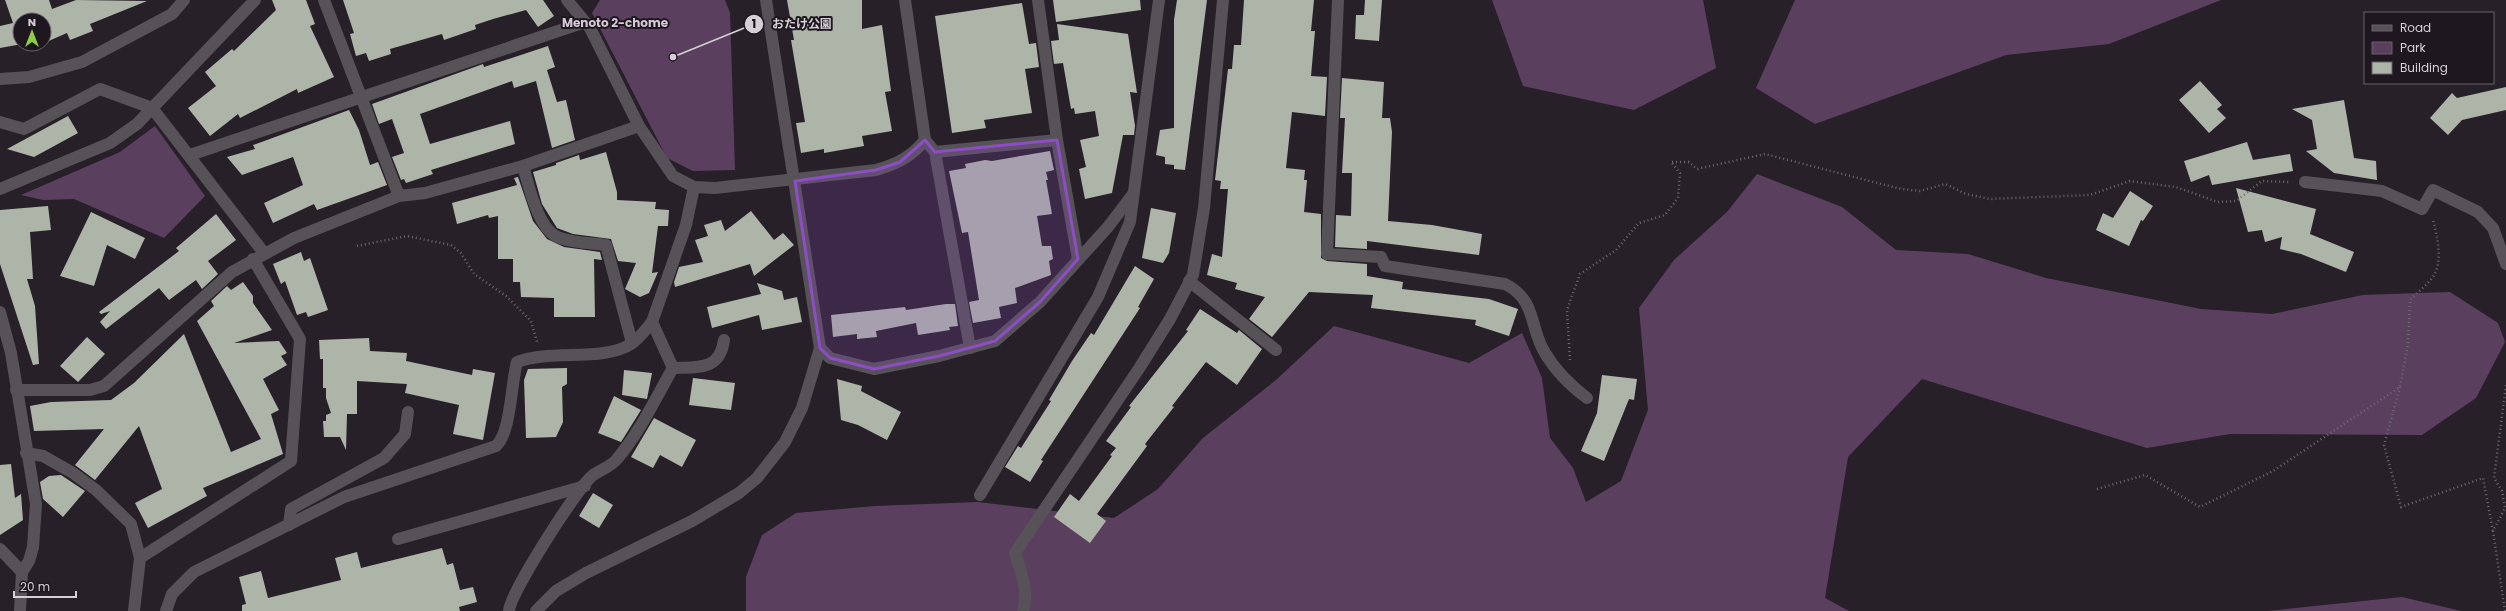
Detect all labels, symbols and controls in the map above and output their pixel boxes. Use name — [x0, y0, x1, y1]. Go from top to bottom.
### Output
north arrow — [12, 12, 52, 52]
callout: おたけ公園 — [744, 12, 840, 36]
legend — [2364, 12, 2494, 84]
text: N — [28, 14, 36, 30]
district label: Menoto 2-chome — [562, 14, 669, 31]
text: 1 — [752, 15, 756, 32]
text: おたけ公園 — [772, 15, 832, 32]
text: Road — [2400, 19, 2431, 36]
text: Park — [2400, 39, 2427, 56]
text: Building — [2400, 59, 2448, 76]
scale bar — [14, 573, 76, 599]
text: 20 m — [20, 578, 50, 595]

